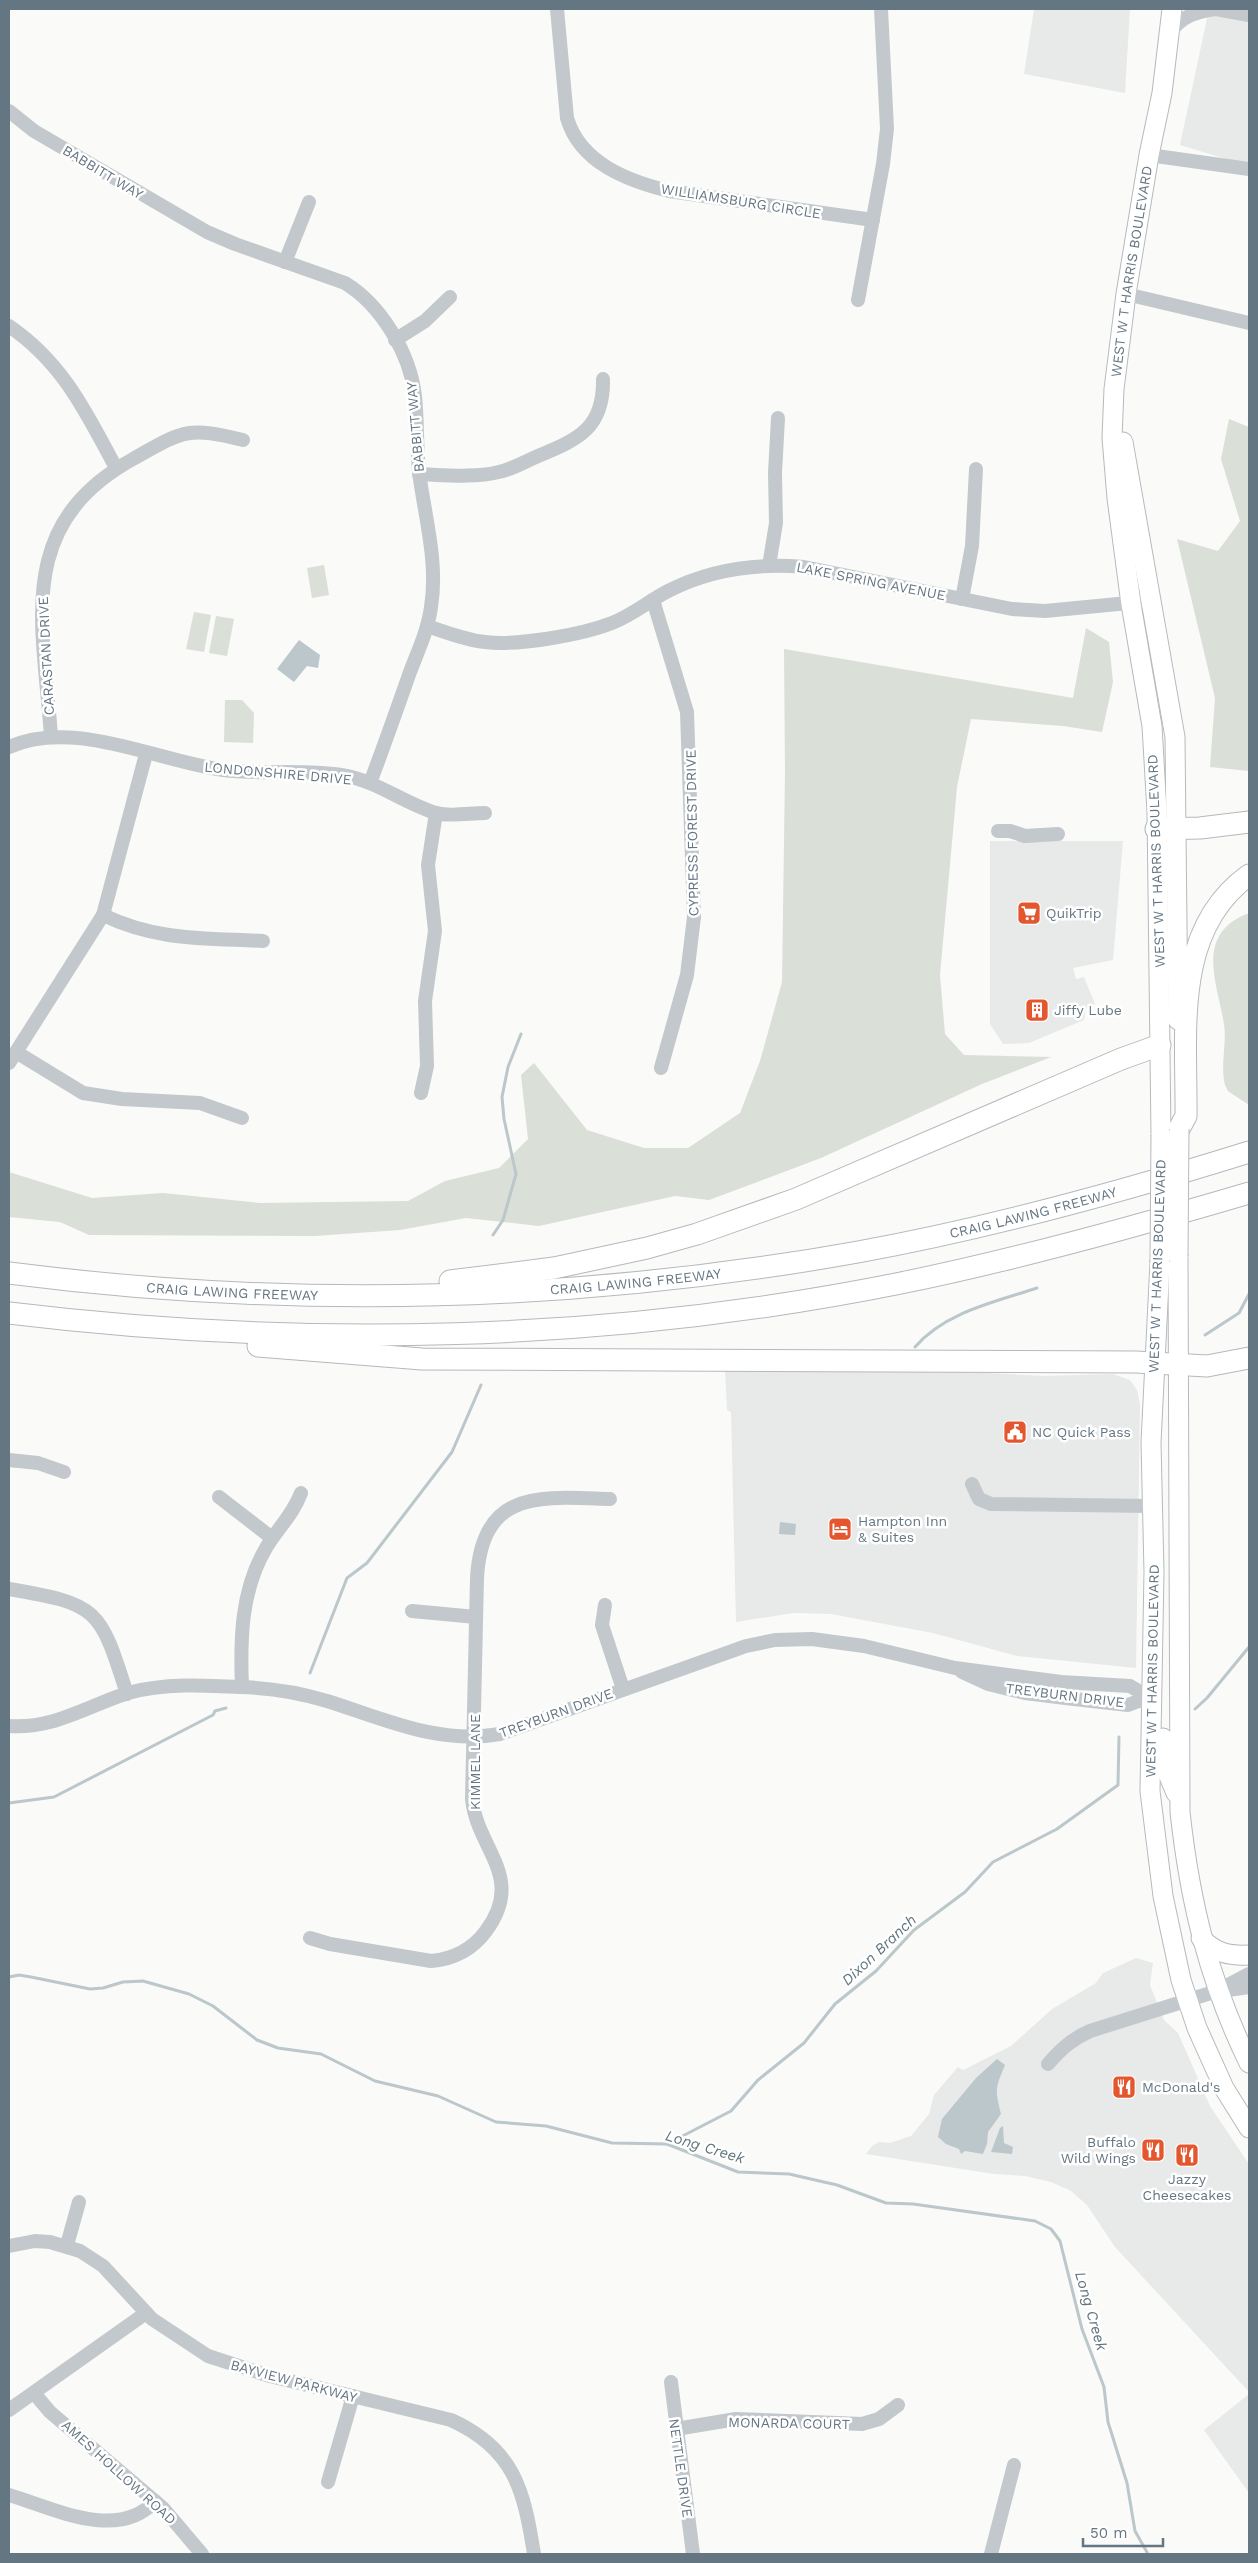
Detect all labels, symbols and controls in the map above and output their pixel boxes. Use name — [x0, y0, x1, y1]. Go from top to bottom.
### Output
street label: BABBITT WAY — [60, 142, 146, 202]
street label: WEST W T HARRIS BOULEVARD — [1108, 164, 1155, 378]
street label: WILLIAMSBURG CIRCLE — [660, 180, 822, 222]
street label: BABBITT WAY — [403, 381, 427, 473]
street label: LAKE SPRING AVENUE — [795, 559, 947, 603]
street label: CARASTAN DRIVE — [35, 596, 57, 716]
street label: CYPRESS FOREST DRIVE — [683, 749, 701, 917]
street label: WEST W T HARRIS BOULEVARD — [1144, 754, 1168, 968]
street label: LONDONSHIRE DRIVE — [204, 759, 352, 787]
supermarket icon: QuikTrip — [1016, 900, 1042, 926]
place label: QuikTrip — [1046, 905, 1102, 921]
building icon: Jiffy Lube — [1024, 997, 1050, 1023]
place label: Jiffy Lube — [1054, 1002, 1122, 1018]
street label: WEST W T HARRIS BOULEVARD — [1145, 1159, 1169, 1373]
street label: CRAIG LAWING FREEWAY — [948, 1184, 1119, 1241]
street label: CRAIG LAWING FREEWAY — [549, 1265, 722, 1298]
street label: CRAIG LAWING FREEWAY — [146, 1279, 318, 1303]
public building icon: NC Quick Pass — [1002, 1419, 1028, 1445]
place label: NC Quick Pass — [1032, 1424, 1131, 1440]
place label: Hampton Inn & Suites — [858, 1513, 947, 1545]
hotel icon: Hampton Inn & Suites — [827, 1516, 853, 1542]
street label: WEST W T HARRIS BOULEVARD — [1142, 1564, 1162, 1778]
street label: TREYBURN DRIVE — [1005, 1680, 1125, 1710]
street label: TREYBURN DRIVE — [497, 1685, 615, 1741]
street label: KIMMEL LANE — [467, 1714, 483, 1810]
water label: Dixon Branch — [838, 1911, 920, 1989]
restaurant icon: McDonald's — [1111, 2074, 1137, 2100]
place label: McDonald's — [1142, 2079, 1220, 2095]
water label: Long Creek — [663, 2126, 747, 2168]
place label: Buffalo Wild Wings — [1061, 2134, 1136, 2166]
restaurant icon: Buffalo Wild Wings — [1140, 2137, 1166, 2163]
restaurant icon: Jazzy Cheesecakes — [1174, 2142, 1200, 2168]
place label: Jazzy Cheesecakes — [1143, 2171, 1231, 2203]
water label: Long Creek — [1071, 2269, 1111, 2353]
street label: BAYVIEW PARKWAY — [229, 2356, 359, 2406]
street label: MONARDA COURT — [728, 2414, 851, 2432]
street label: AMES HOLLOW ROAD — [59, 2417, 179, 2527]
street label: NETTLE DRIVE — [666, 2417, 696, 2519]
scale bar — [1083, 2516, 1163, 2548]
text: 50 m — [1090, 2524, 1127, 2542]

